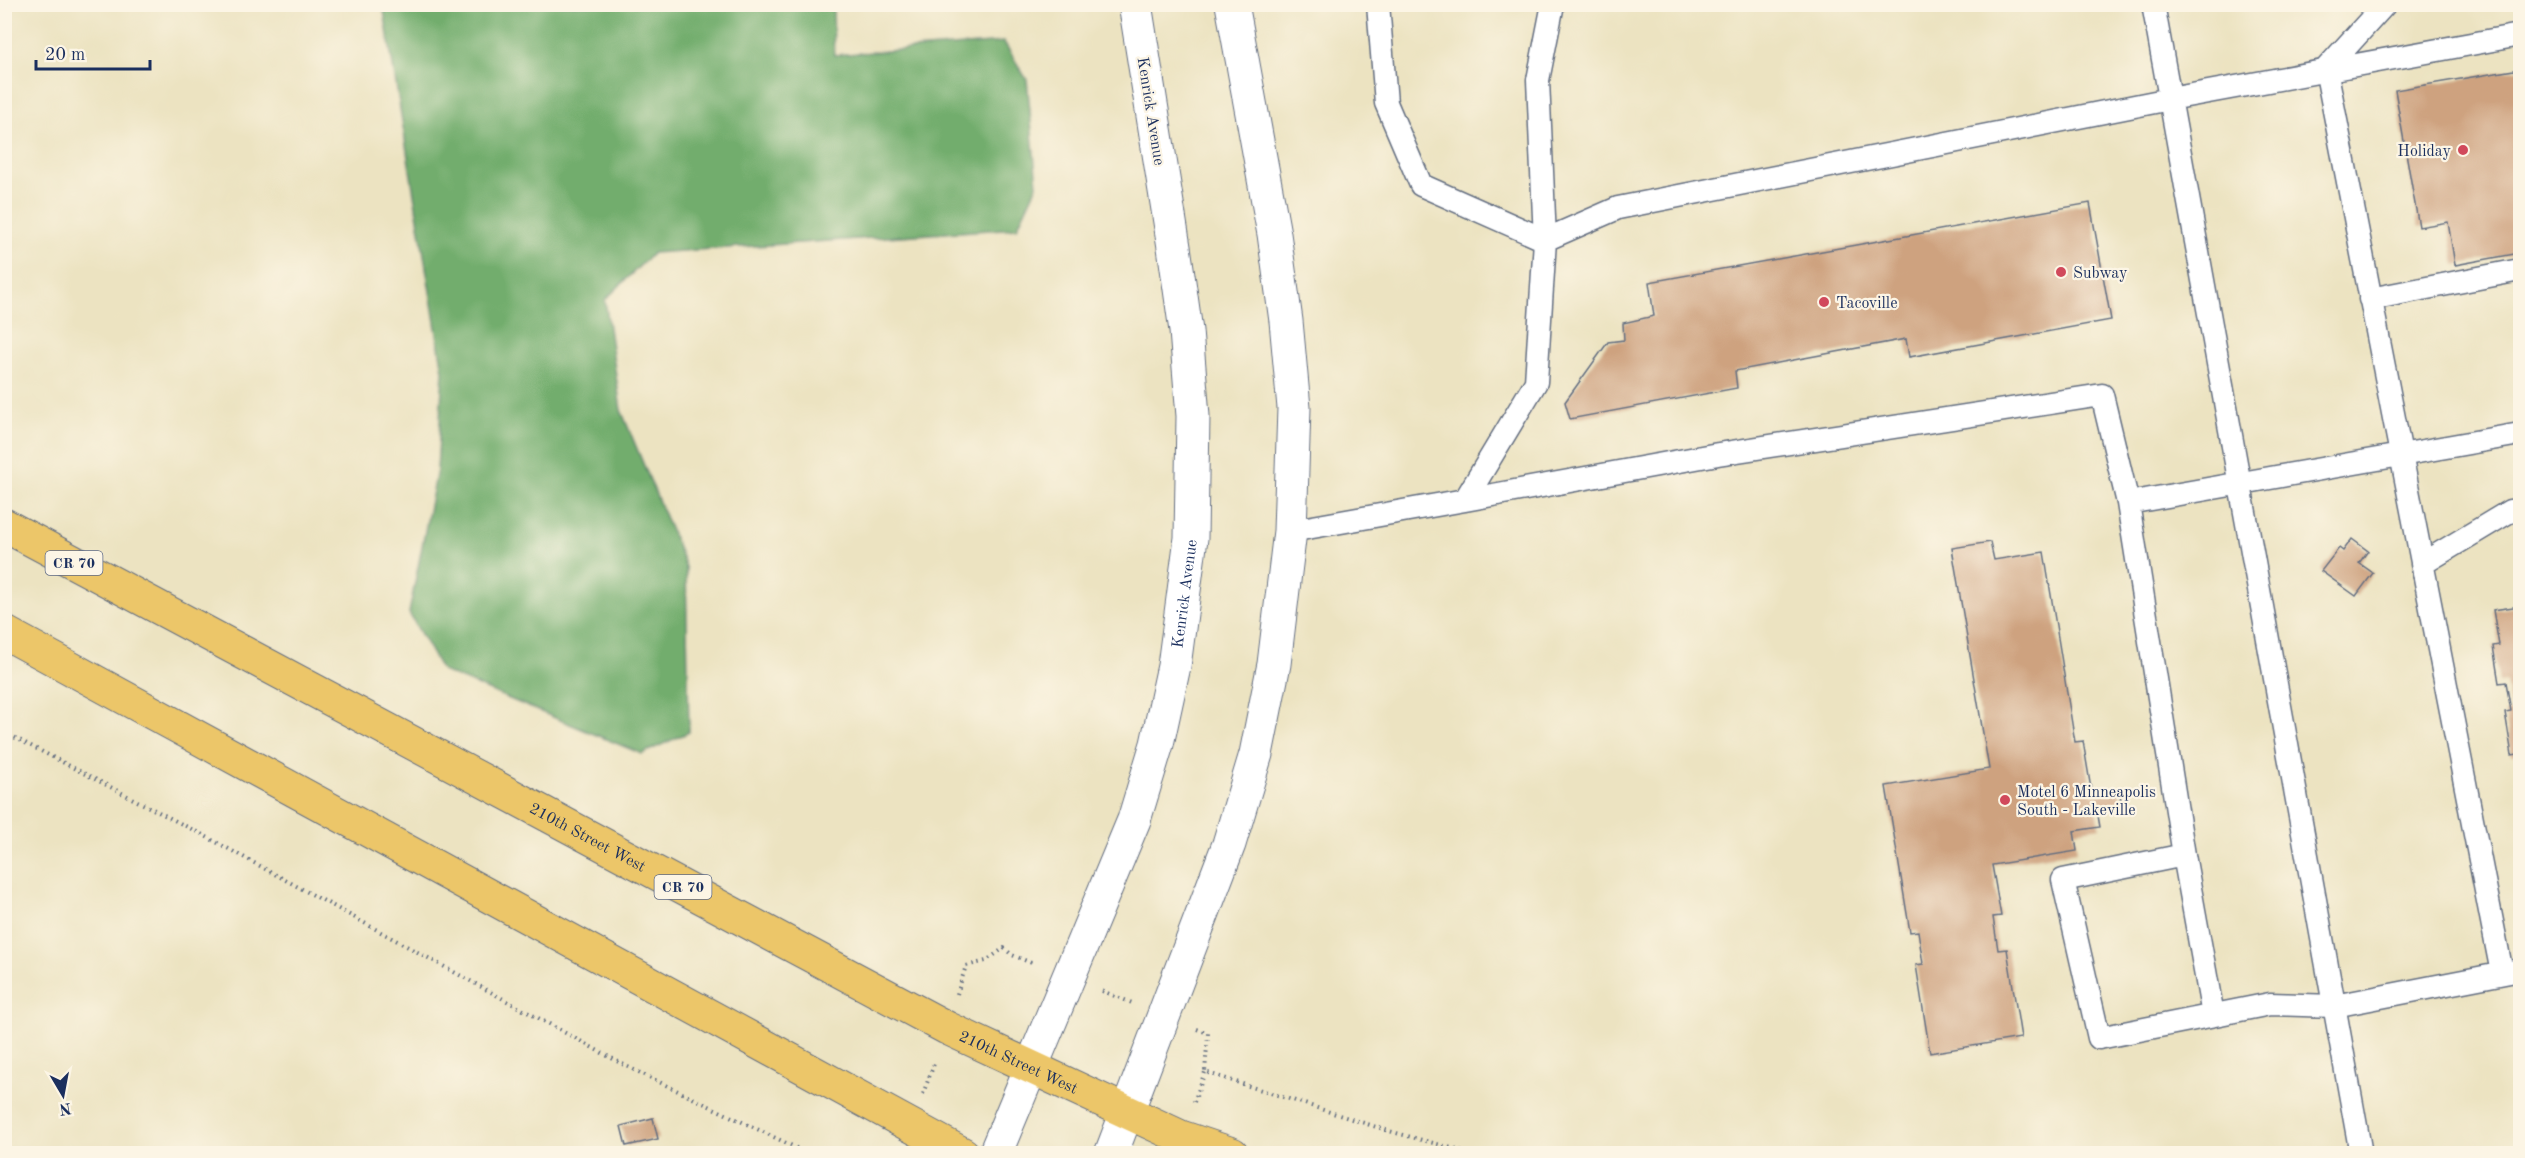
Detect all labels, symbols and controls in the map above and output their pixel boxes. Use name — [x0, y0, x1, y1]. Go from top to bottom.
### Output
scale bar — [36, 33, 150, 71]
text: 20 m — [45, 46, 85, 64]
street label: Kenrick Avenue — [1134, 56, 1166, 167]
marker: Holiday — [2456, 143, 2470, 157]
place label: Holiday — [2397, 144, 2452, 160]
marker: Subway — [2054, 265, 2068, 279]
place label: Subway — [2073, 266, 2128, 282]
marker: Tacoville — [1817, 295, 1831, 309]
place label: Tacoville — [1836, 296, 1898, 312]
street label: Kenrick Avenue — [1170, 538, 1201, 649]
road number: CR 70 — [46, 551, 103, 575]
place label: Motel 6 Minneapolis South - Lakeville — [2017, 785, 2156, 819]
marker: Motel 6 Minneapolis South - Lakeville — [1998, 793, 2012, 807]
street label: 210th Street West — [526, 801, 648, 876]
road number: CR 70 — [654, 875, 712, 899]
street label: 210th Street West — [956, 1029, 1080, 1098]
north arrow — [33, 1065, 93, 1125]
text: N — [57, 1099, 73, 1117]

